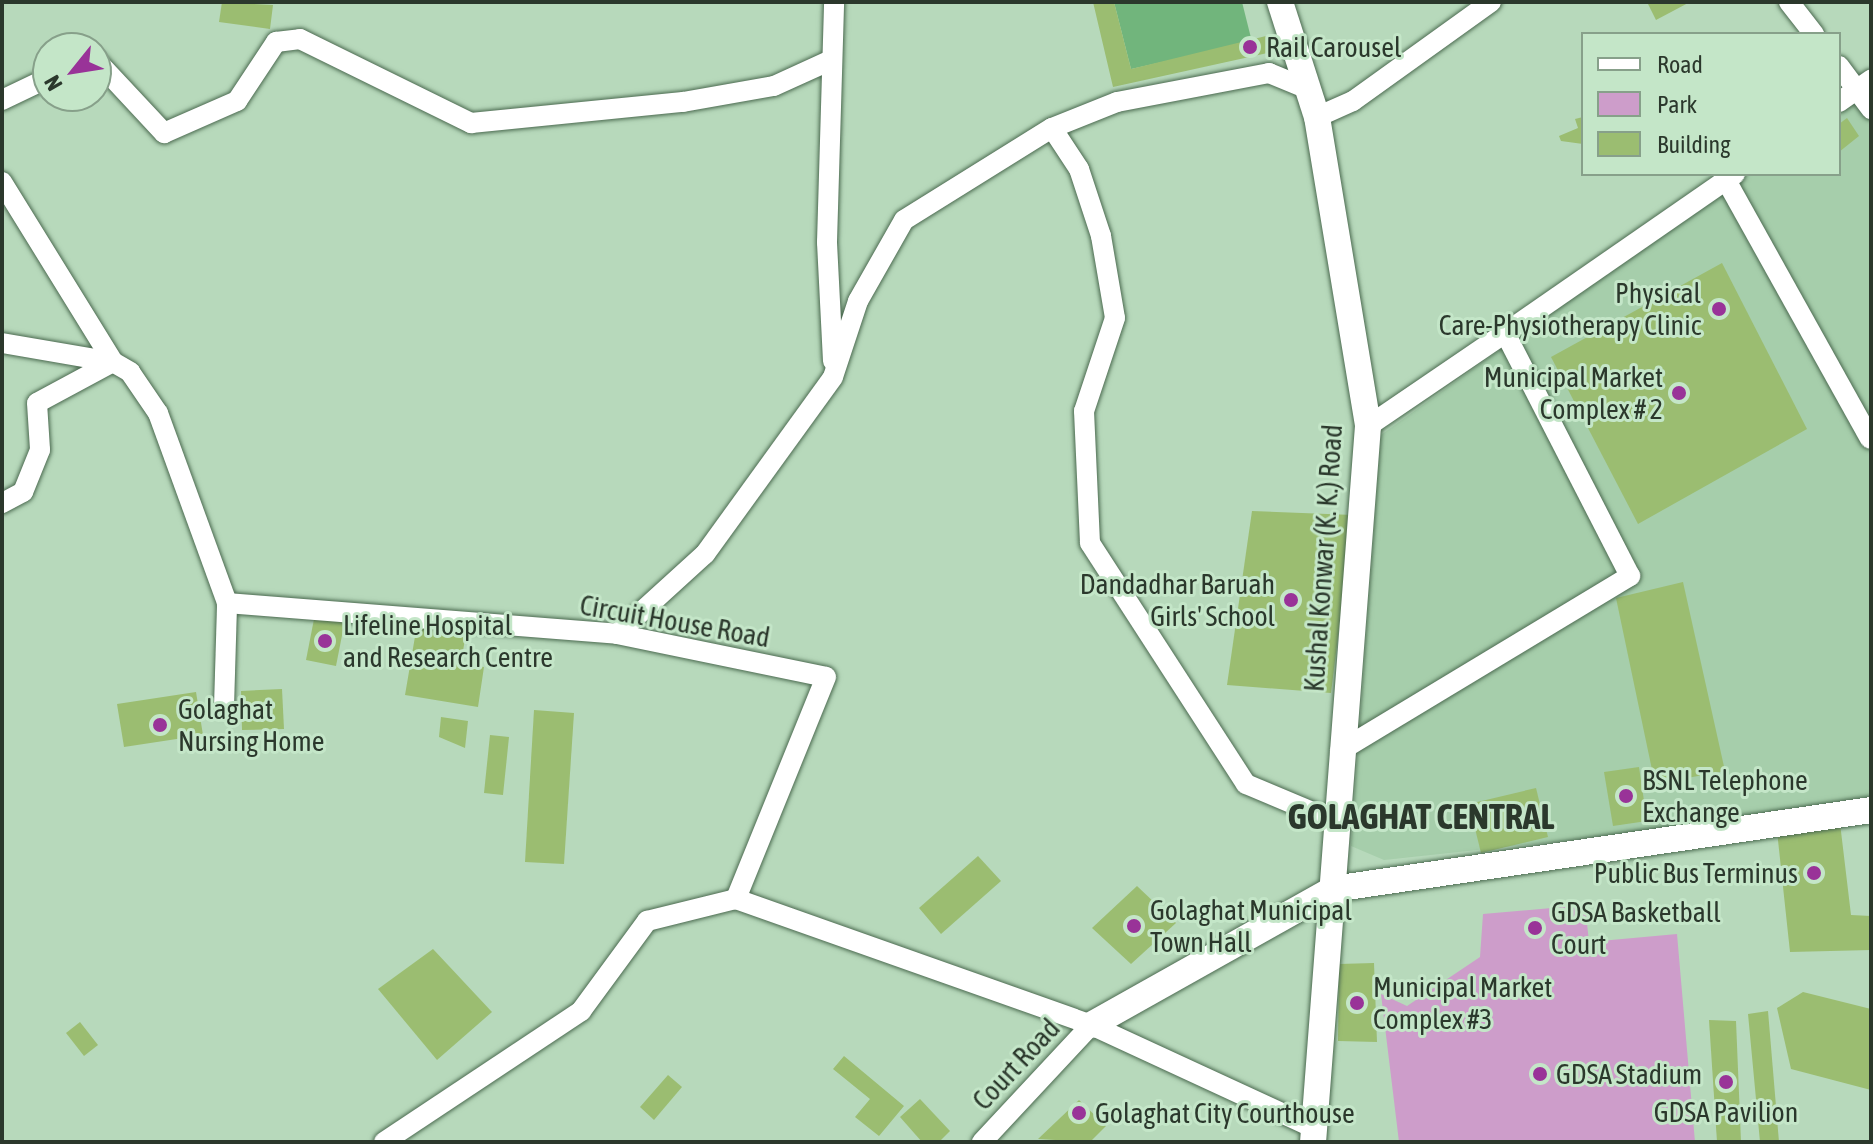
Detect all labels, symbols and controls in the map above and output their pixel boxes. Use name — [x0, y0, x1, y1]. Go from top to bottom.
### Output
place label: Rail Carousel — [1266, 30, 1401, 64]
north arrow — [32, 32, 112, 112]
legend — [1581, 32, 1841, 176]
marker: Rail Carousel — [1241, 38, 1259, 56]
text: Road — [1657, 51, 1703, 78]
text: N — [38, 71, 67, 95]
text: Park — [1657, 91, 1697, 118]
text: Building — [1657, 131, 1730, 158]
place label: Physical Care-Physiotherapy Clinic — [1439, 276, 1701, 342]
marker: Physical Care-Physiotherapy Clinic — [1708, 298, 1730, 320]
place label: Municipal Market Complex # 2 — [1484, 360, 1663, 426]
marker: Municipal Market Complex # 2 — [1670, 384, 1688, 402]
street label: Kushal Konwar (K. K.) Road — [1297, 423, 1349, 693]
place label: Dandadhar Baruah Girls' School — [1080, 567, 1275, 633]
street label: Circuit House Road — [577, 588, 773, 654]
marker: Dandadhar Baruah Girls' School — [1282, 591, 1300, 609]
place label: Lifeline Hospital and Research Centre — [343, 608, 553, 674]
marker: Lifeline Hospital and Research Centre — [314, 630, 336, 652]
place label: Golaghat Nursing Home — [178, 692, 324, 758]
marker: Golaghat Nursing Home — [149, 714, 171, 736]
place label: BSNL Telephone Exchange — [1642, 763, 1808, 829]
marker: BSNL Telephone Exchange — [1617, 787, 1635, 805]
district label: GOLAGHAT CENTRAL — [1288, 795, 1554, 839]
place label: Public Bus Terminus — [1594, 856, 1798, 890]
marker: Public Bus Terminus — [1805, 864, 1823, 882]
place label: Golaghat Municipal Town Hall — [1150, 893, 1352, 959]
place label: GDSA Basketball Court — [1551, 895, 1721, 961]
marker: Golaghat Municipal Town Hall — [1125, 917, 1143, 935]
marker: GDSA Basketball Court — [1526, 919, 1544, 937]
place label: Municipal Market Complex #3 — [1373, 970, 1552, 1036]
marker: Municipal Market Complex #3 — [1348, 994, 1366, 1012]
street label: Court Road — [965, 1011, 1067, 1117]
place label: GDSA Stadium — [1556, 1057, 1702, 1091]
marker: GDSA Stadium — [1531, 1065, 1549, 1083]
marker: GDSA Pavilion — [1717, 1073, 1735, 1091]
place label: GDSA Pavilion — [1654, 1095, 1798, 1129]
place label: Golaghat City Courthouse — [1095, 1096, 1355, 1130]
marker: Golaghat City Courthouse — [1070, 1104, 1088, 1122]

